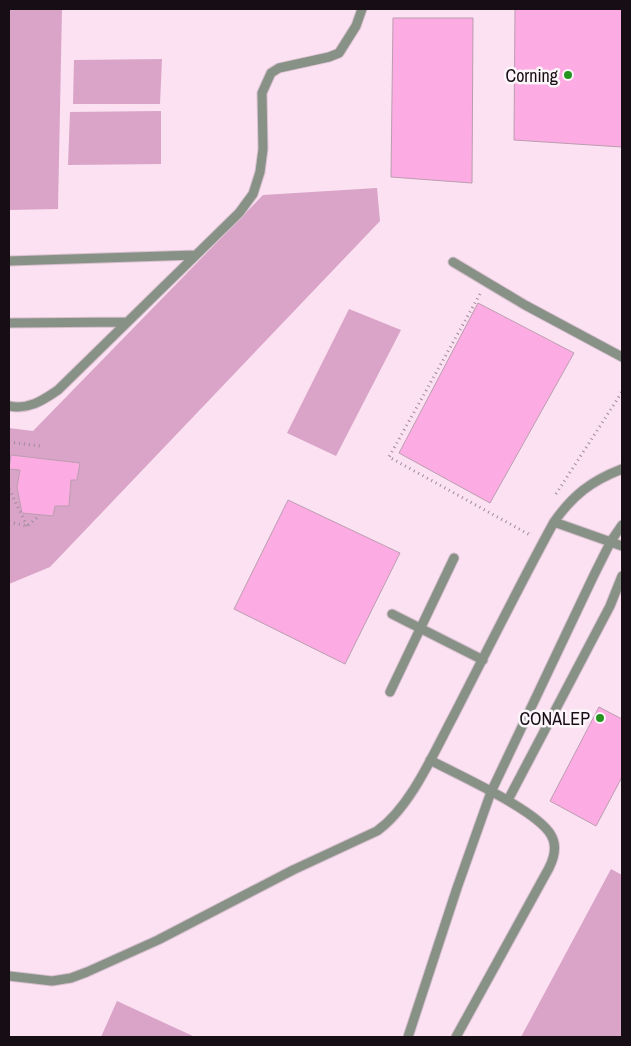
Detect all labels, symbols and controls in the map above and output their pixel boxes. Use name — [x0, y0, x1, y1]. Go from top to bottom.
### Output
place label: Corning — [505, 63, 559, 88]
marker: Corning — [562, 69, 574, 81]
place label: CONALEP — [519, 706, 590, 731]
marker: CONALEP — [594, 712, 606, 724]

